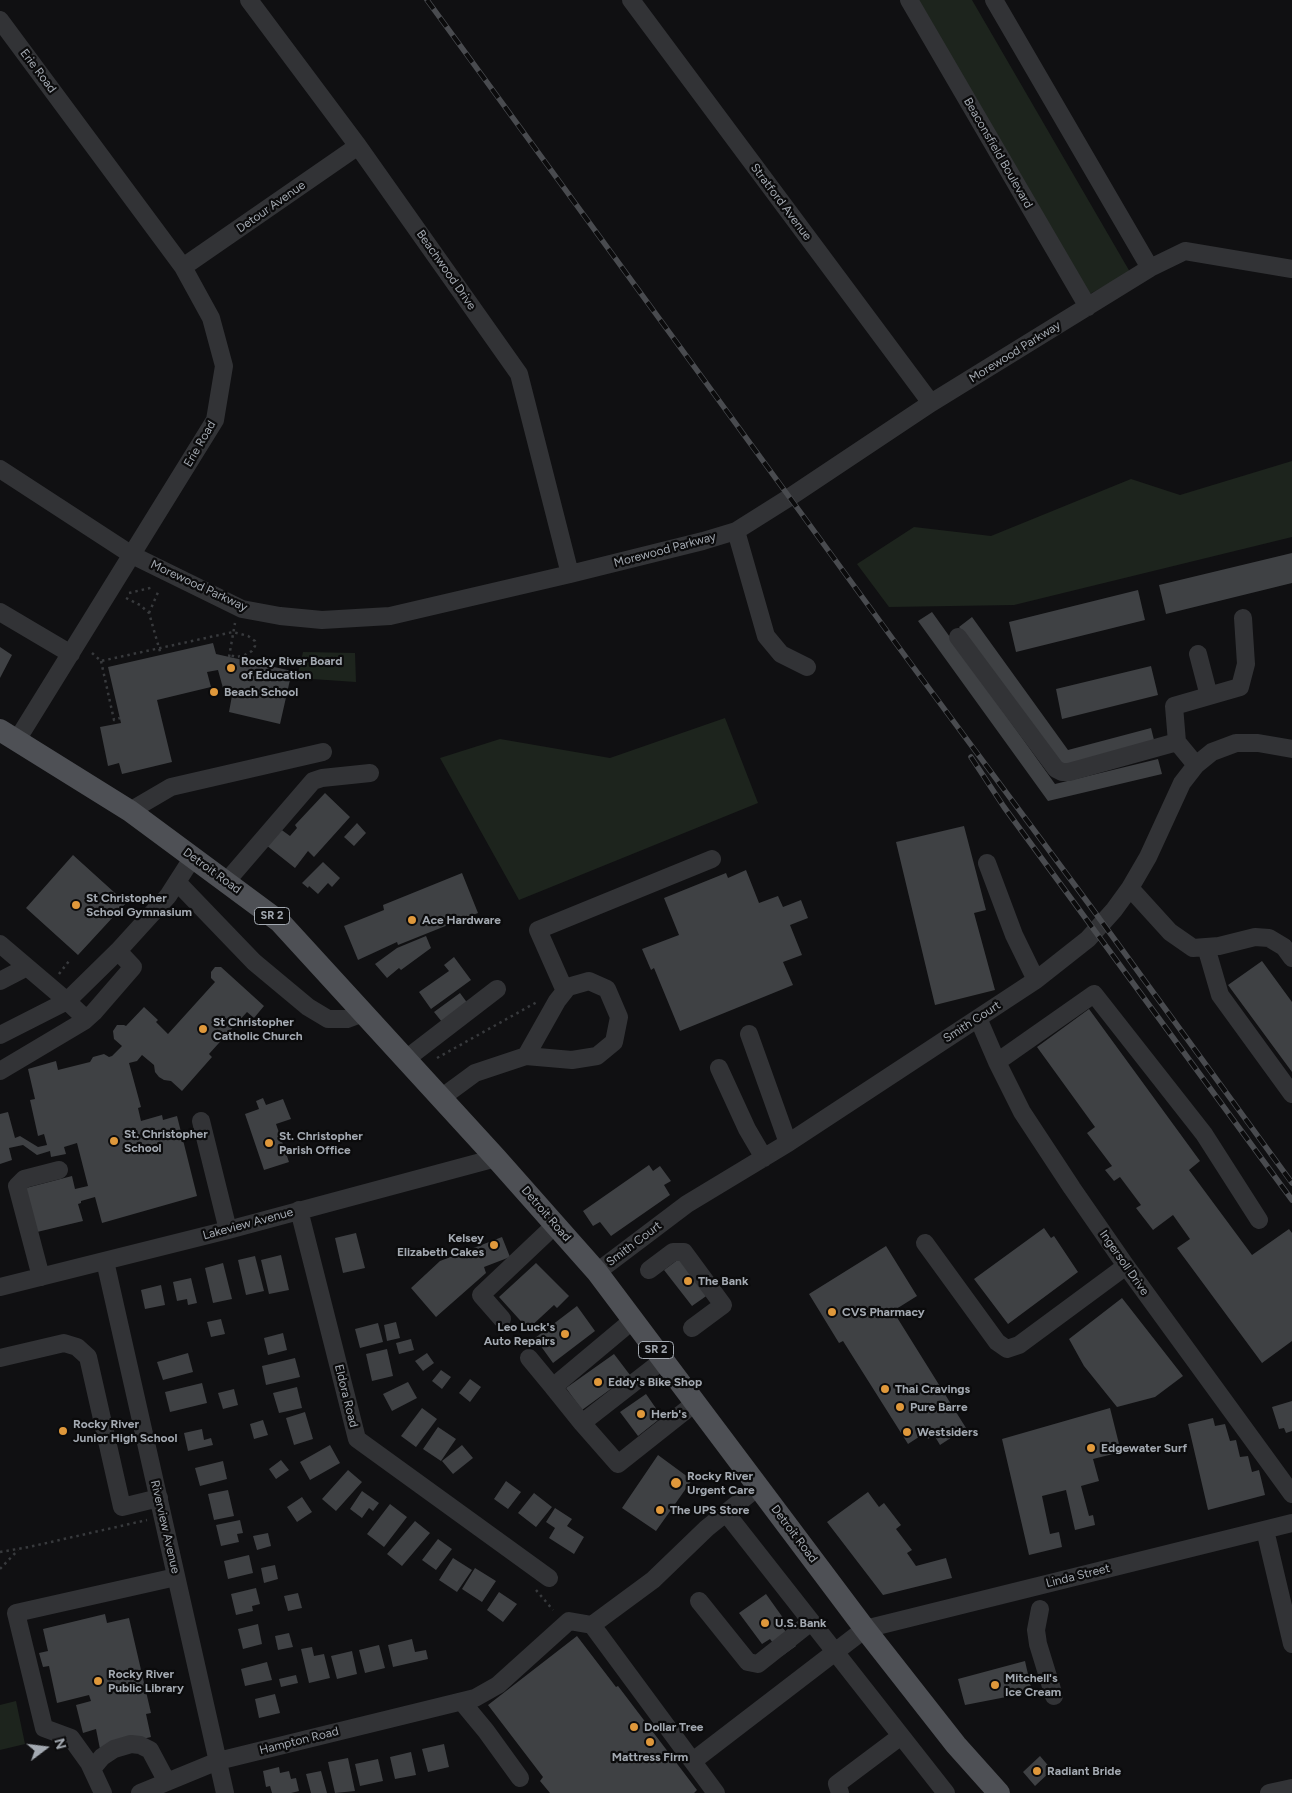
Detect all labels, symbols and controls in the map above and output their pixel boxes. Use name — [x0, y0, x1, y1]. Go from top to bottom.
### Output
street label: Erie Road — [17, 46, 59, 96]
street label: Beaconsfield Boulevard — [960, 95, 1036, 211]
street label: Stratford Avenue — [747, 161, 815, 243]
street label: Detour Avenue — [234, 178, 308, 236]
street label: Beachwood Drive — [413, 227, 479, 313]
street label: Morewood Parkway — [967, 318, 1063, 386]
street label: Erie Road — [181, 418, 219, 470]
street label: Morewood Parkway — [612, 529, 718, 571]
street label: Morewood Parkway — [148, 557, 250, 615]
place label: Rocky River Board of Education — [241, 654, 342, 682]
marker: Rocky River Board of Education — [225, 662, 237, 674]
place label: Beach School — [224, 685, 298, 699]
marker: Beach School — [208, 686, 220, 698]
street label: Detroit Road — [180, 845, 244, 897]
place label: St Christopher School Gymnasium — [86, 891, 192, 919]
marker: St Christopher School Gymnasium — [70, 899, 82, 911]
road number: SR 2 — [254, 908, 290, 924]
place label: Ace Hardware — [422, 913, 501, 927]
marker: Ace Hardware — [406, 914, 418, 926]
street label: Smith Court — [941, 998, 1003, 1046]
place label: St Christopher Catholic Church — [213, 1015, 303, 1043]
marker: St Christopher Catholic Church — [197, 1023, 209, 1035]
place label: St. Christopher School — [124, 1127, 208, 1155]
place label: St. Christopher Parish Office — [279, 1129, 363, 1157]
marker: St. Christopher School — [108, 1135, 120, 1147]
marker: St. Christopher Parish Office — [263, 1137, 275, 1149]
street label: Detroit Road — [518, 1184, 574, 1244]
street label: Lakeview Avenue — [201, 1205, 295, 1243]
street label: Smith Court — [604, 1219, 664, 1269]
street label: Ingersoll Drive — [1096, 1228, 1152, 1298]
place label: Kelsey Elizabeth Cakes — [397, 1231, 484, 1259]
marker: Kelsey Elizabeth Cakes — [488, 1239, 500, 1251]
place label: The Bank — [698, 1274, 748, 1288]
marker: The Bank — [682, 1275, 694, 1287]
place label: CVS Pharmacy — [842, 1305, 925, 1319]
marker: CVS Pharmacy — [826, 1306, 838, 1318]
place label: Leo Luck's Auto Repairs — [484, 1320, 555, 1348]
marker: Leo Luck's Auto Repairs — [559, 1328, 571, 1340]
road number: SR 2 — [638, 1342, 674, 1358]
street label: Eldora Road — [331, 1363, 361, 1429]
place label: Eddy's Bike Shop — [608, 1375, 702, 1389]
marker: Eddy's Bike Shop — [592, 1376, 604, 1388]
place label: Thai Cravings — [895, 1382, 970, 1396]
marker: Thai Cravings — [879, 1383, 891, 1395]
place label: Pure Barre — [910, 1400, 968, 1414]
marker: Pure Barre — [894, 1401, 906, 1413]
place label: Herb's — [651, 1407, 687, 1421]
marker: Herb's — [635, 1408, 647, 1420]
place label: Rocky River Junior High School — [73, 1417, 177, 1445]
marker: Rocky River Junior High School — [57, 1425, 69, 1437]
place label: Westsiders — [917, 1425, 978, 1439]
marker: Westsiders — [901, 1426, 913, 1438]
place label: Edgewater Surf — [1101, 1441, 1187, 1455]
marker: Edgewater Surf — [1085, 1442, 1097, 1454]
place label: Rocky River Urgent Care — [687, 1469, 755, 1497]
marker: Rocky River Urgent Care — [669, 1476, 683, 1490]
street label: Riverview Avenue — [147, 1479, 183, 1575]
street label: Detroit Road — [768, 1502, 820, 1566]
place label: The UPS Store — [670, 1503, 749, 1517]
marker: The UPS Store — [654, 1504, 666, 1516]
street label: Linda Street — [1045, 1561, 1111, 1591]
place label: U.S. Bank — [775, 1616, 827, 1630]
marker: U.S. Bank — [759, 1617, 771, 1629]
place label: Rocky River Public Library — [108, 1667, 184, 1695]
place label: Mitchell's Ice Cream — [1005, 1671, 1061, 1699]
marker: Rocky River Public Library — [92, 1675, 104, 1687]
marker: Mitchell's Ice Cream — [989, 1679, 1001, 1691]
place label: Dollar Tree — [644, 1720, 703, 1734]
marker: Dollar Tree — [628, 1721, 640, 1733]
north arrow — [20, 1723, 70, 1773]
street label: Hampton Road — [258, 1724, 340, 1758]
marker: Mattress Firm — [644, 1736, 656, 1748]
text: N — [50, 1737, 70, 1751]
place label: Mattress Firm — [612, 1750, 688, 1764]
place label: Radiant Bride — [1047, 1764, 1121, 1778]
marker: Radiant Bride — [1031, 1765, 1043, 1777]

